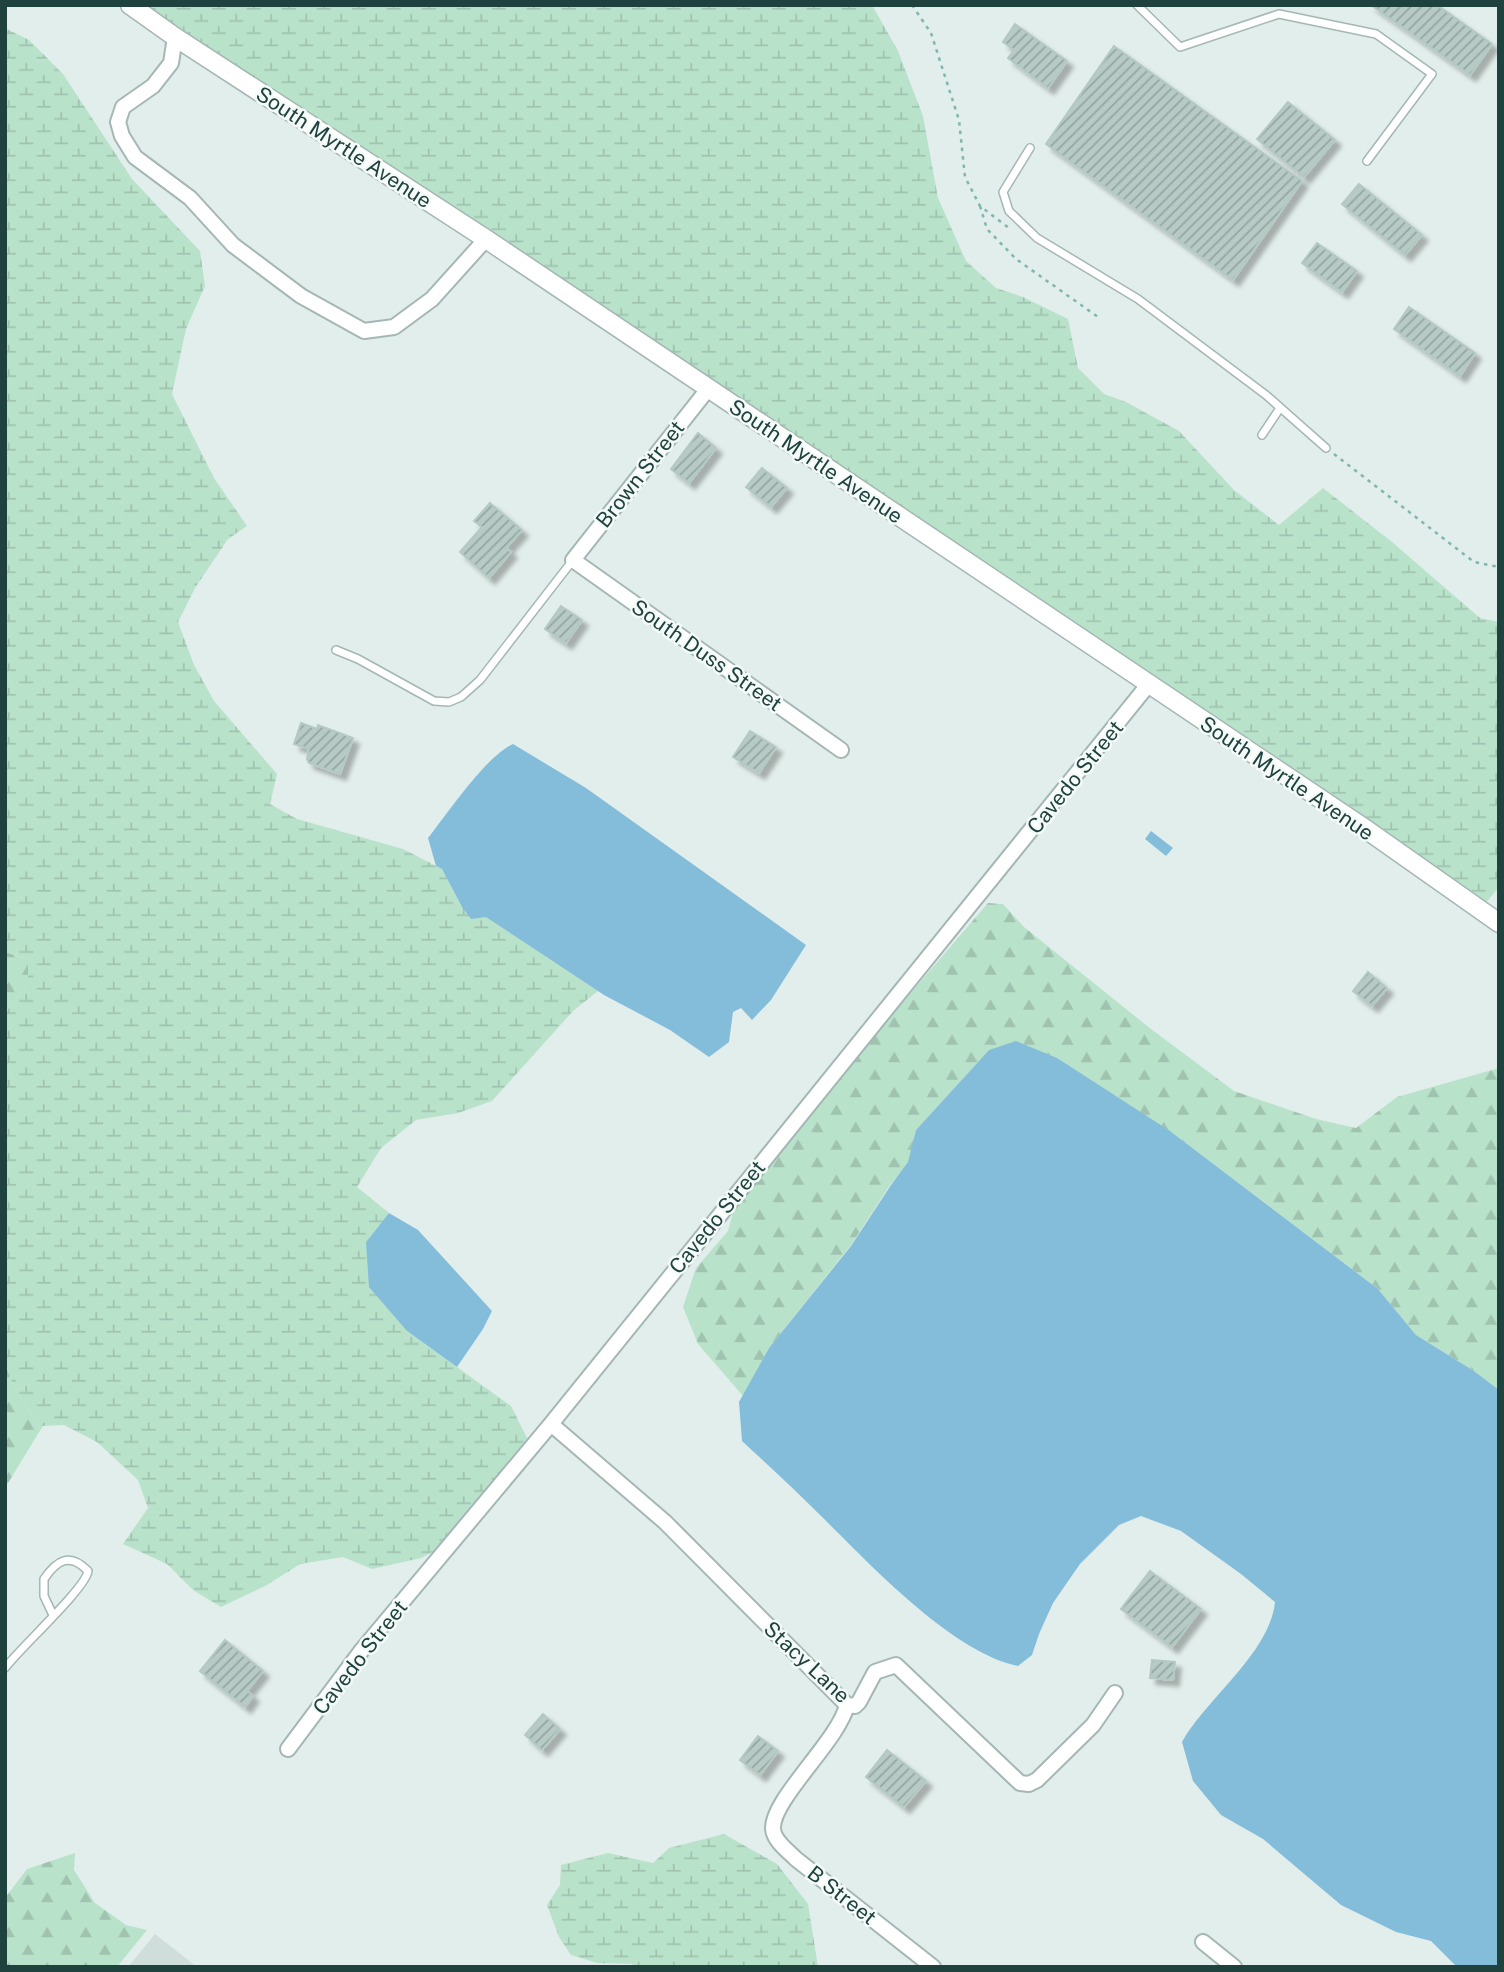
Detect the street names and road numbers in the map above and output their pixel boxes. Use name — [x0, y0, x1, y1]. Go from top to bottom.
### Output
street label: South Myrtle Avenue — [252, 81, 436, 213]
street label: South Myrtle Avenue — [724, 394, 908, 528]
street label: Brown Street — [591, 416, 689, 532]
street label: South Duss Street — [627, 594, 787, 716]
street label: South Myrtle Avenue — [1195, 711, 1379, 845]
street label: Cavedo Street — [1022, 715, 1128, 839]
street label: Cavedo Street — [664, 1155, 770, 1279]
street label: Cavedo Street — [307, 1595, 413, 1719]
street label: Stacy Lane — [759, 1616, 855, 1708]
street label: B Street — [803, 1860, 881, 1930]

